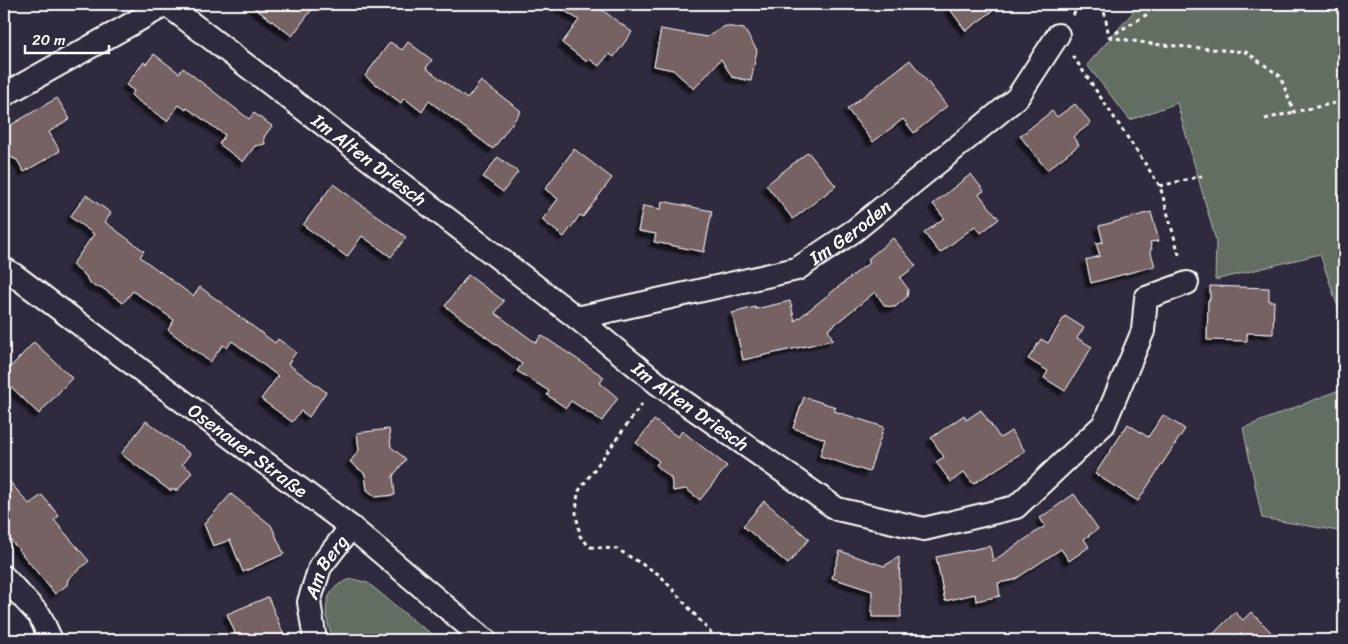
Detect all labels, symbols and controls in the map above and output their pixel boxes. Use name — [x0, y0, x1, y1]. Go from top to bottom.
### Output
scale bar — [25, 22, 109, 54]
text: 20 m — [32, 27, 66, 53]
street label: Im Alten Driesch — [303, 104, 434, 215]
street label: Im Geroden — [801, 191, 899, 274]
street label: Im Alten Driesch — [623, 352, 756, 460]
street label: Osenauer Straße — [181, 394, 315, 507]
street label: Am Berg — [295, 527, 357, 604]

